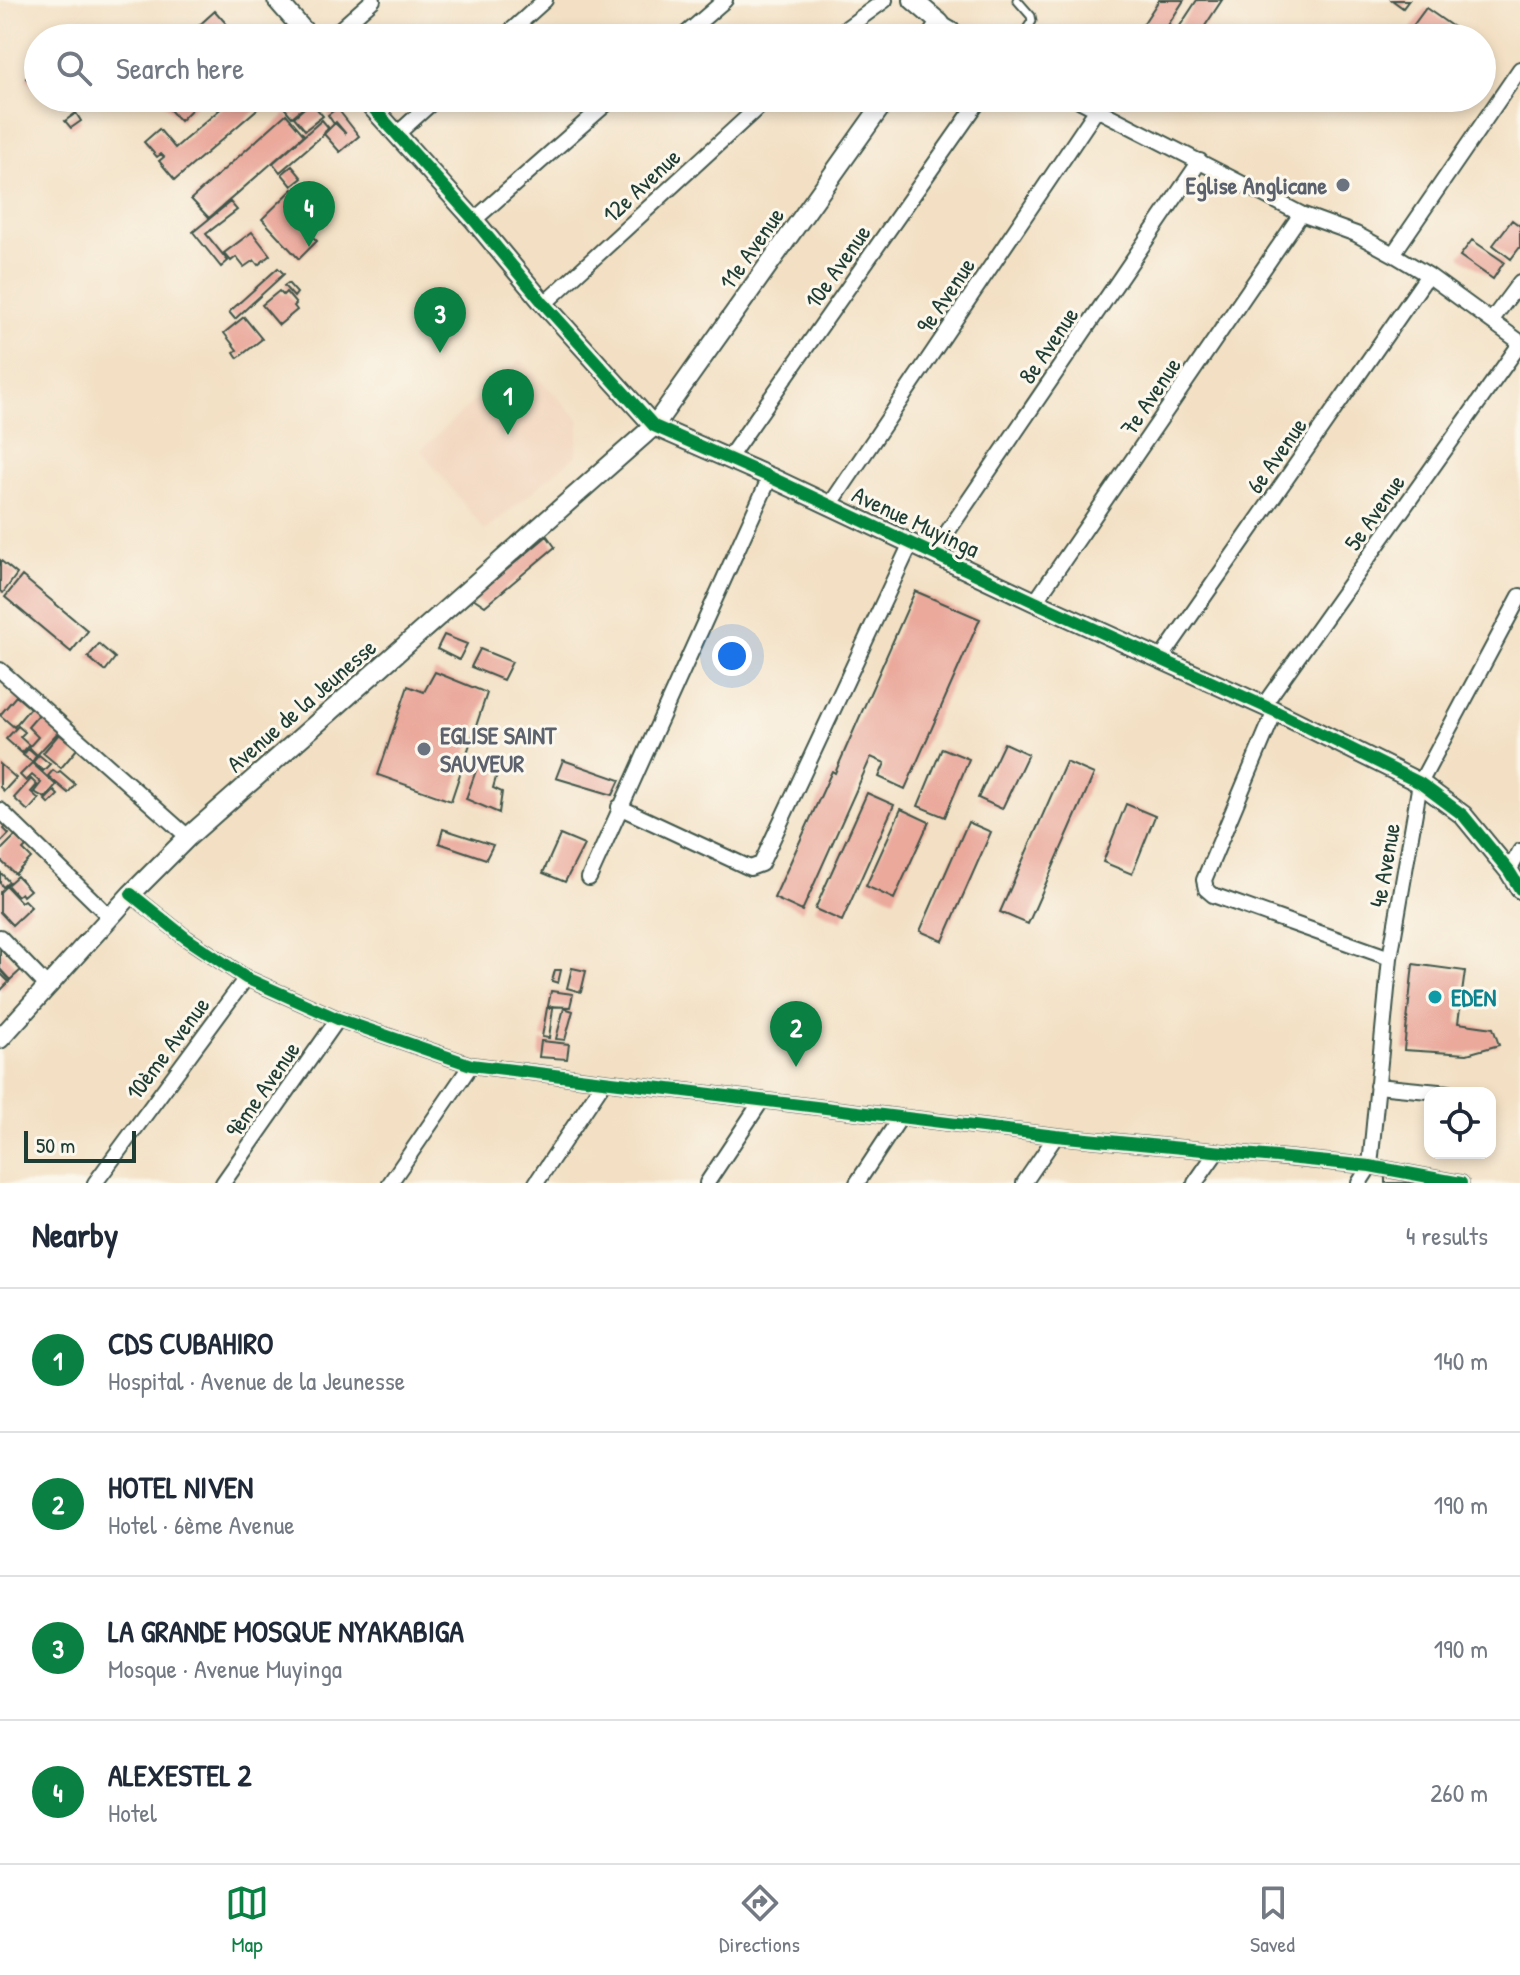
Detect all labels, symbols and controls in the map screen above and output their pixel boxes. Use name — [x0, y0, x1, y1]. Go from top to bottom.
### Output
search box — [24, 24, 1496, 112]
icon: search — [52, 46, 96, 90]
text: Search here — [116, 48, 244, 88]
street label: 12e Avenue — [595, 140, 687, 229]
place label: Eglise Anglicane — [1186, 169, 1327, 202]
marker: Eglise Anglicane — [1334, 176, 1352, 194]
pin: 4 — [283, 181, 335, 247]
street label: 11e Avenue — [711, 200, 791, 295]
street label: 10e Avenue — [797, 217, 878, 314]
street label: 9e Avenue — [908, 251, 982, 339]
pin: 3 — [414, 287, 466, 353]
street label: 8e Avenue — [1011, 300, 1086, 390]
street label: 7e Avenue — [1112, 350, 1188, 441]
pin: 1 — [482, 369, 534, 435]
street label: 6e Avenue — [1238, 410, 1314, 499]
street label: 5e Avenue — [1336, 467, 1412, 556]
street label: Avenue Muyinga — [847, 478, 985, 564]
street label: Avenue de la Jeunesse — [219, 631, 383, 779]
your location — [712, 636, 752, 676]
place label: EGLISE SAINT SAUVEUR — [440, 719, 557, 779]
marker: EGLISE SAINT SAUVEUR — [415, 740, 433, 758]
street label: 4e Avenue — [1361, 820, 1407, 910]
place label: EDEN — [1451, 981, 1497, 1013]
marker: EDEN — [1426, 988, 1444, 1006]
street label: 10ème Avenue — [118, 990, 217, 1106]
pin: 2 — [770, 1001, 822, 1067]
street label: 9ème Avenue — [217, 1034, 307, 1143]
map controls — [1424, 1087, 1496, 1159]
button: locate — [1424, 1087, 1496, 1159]
scale bar — [24, 1127, 136, 1163]
text: 50 m — [36, 1130, 75, 1160]
text: Nearby — [32, 1212, 118, 1258]
text: 4 results — [1406, 1218, 1488, 1253]
text: CDS CUBAHIRO — [108, 1323, 274, 1363]
text: 1 — [53, 1343, 63, 1378]
text: 140 m — [1434, 1343, 1488, 1378]
text: Hospital · Avenue de la Jeunesse — [108, 1363, 405, 1398]
text: HOTEL NIVEN — [108, 1467, 253, 1507]
text: 2 — [52, 1487, 64, 1522]
text: 190 m — [1434, 1487, 1488, 1522]
text: Hotel · 6ème Avenue — [108, 1507, 295, 1542]
text: LA GRANDE MOSQUE NYAKABIGA — [108, 1611, 464, 1651]
text: 3 — [52, 1631, 64, 1666]
text: 190 m — [1434, 1631, 1488, 1666]
text: Mosque · Avenue Muyinga — [108, 1651, 342, 1686]
text: ALEXESTEL 2 — [108, 1755, 252, 1795]
text: 4 — [53, 1775, 63, 1810]
text: 260 m — [1430, 1775, 1488, 1810]
text: Hotel — [108, 1795, 157, 1830]
tab: Map — [225, 1881, 269, 1959]
tab: Directions — [719, 1881, 800, 1959]
tab: Saved — [1250, 1881, 1295, 1959]

